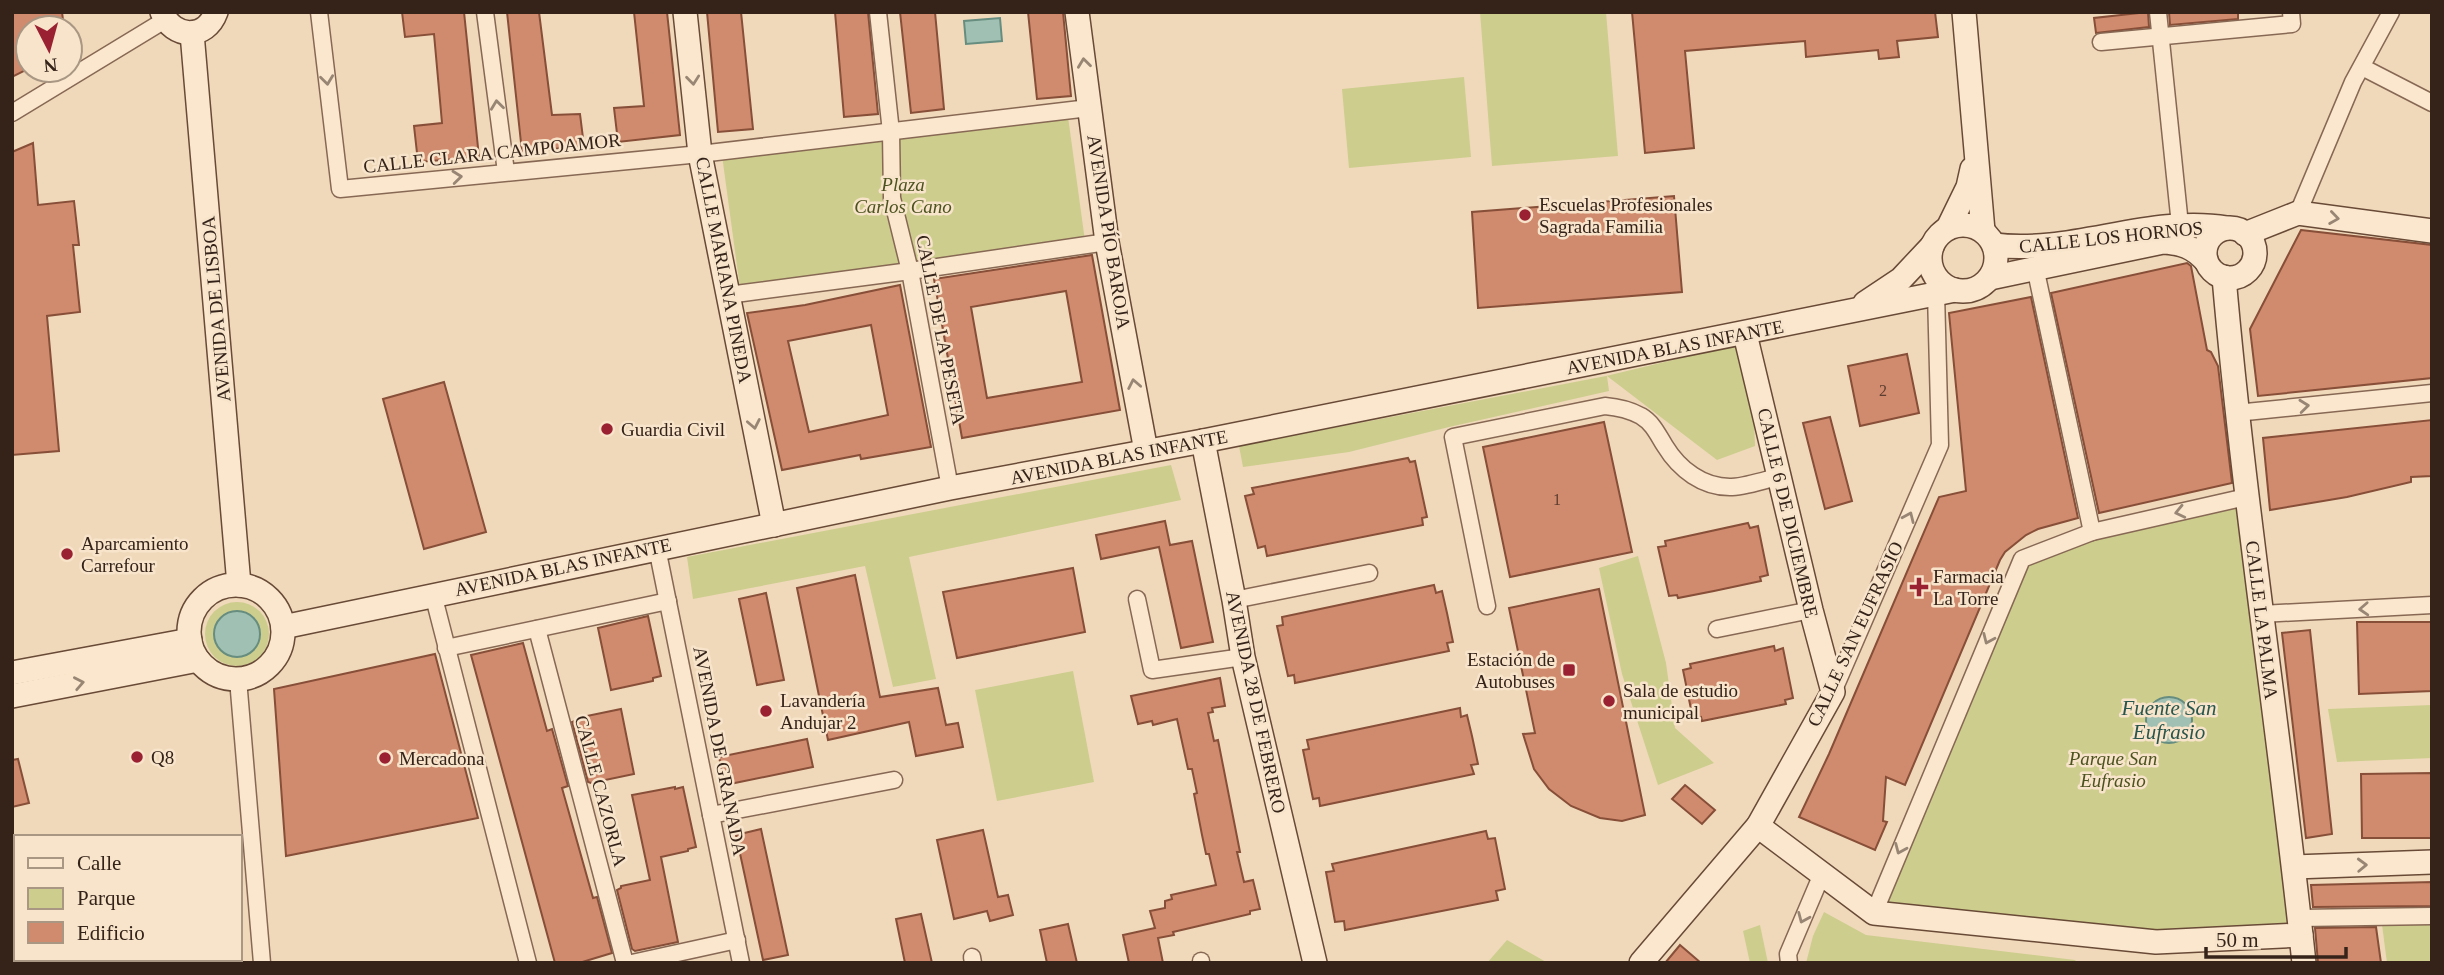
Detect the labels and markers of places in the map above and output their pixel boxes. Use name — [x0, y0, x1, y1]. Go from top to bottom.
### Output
place label: Escuelas Profesionales Sagrada Familia — [1539, 194, 1713, 237]
marker: Escuelas Profesionales Sagrada Familia — [1517, 207, 1533, 223]
place label: Guardia Civil — [621, 419, 725, 440]
marker: Guardia Civil — [599, 421, 615, 437]
place label: Aparcamiento Carrefour — [81, 533, 189, 576]
marker: Aparcamiento Carrefour — [59, 546, 75, 562]
place label: Farmacia La Torre — [1933, 566, 2004, 609]
marker: Farmacia La Torre — [1911, 579, 1927, 595]
place label: Estación de Autobuses — [1467, 649, 1555, 692]
marker: Estación de Autobuses — [1561, 662, 1577, 678]
place label: Sala de estudio municipal — [1623, 680, 1738, 723]
place label: Lavandería Andujar 2 — [780, 690, 866, 733]
marker: Sala de estudio municipal — [1601, 693, 1617, 709]
marker: Lavandería Andujar 2 — [758, 703, 774, 719]
place label: Q8 — [151, 747, 174, 768]
place label: Mercadona — [399, 748, 485, 769]
marker: Q8 — [129, 749, 145, 765]
marker: Mercadona — [377, 750, 393, 766]

